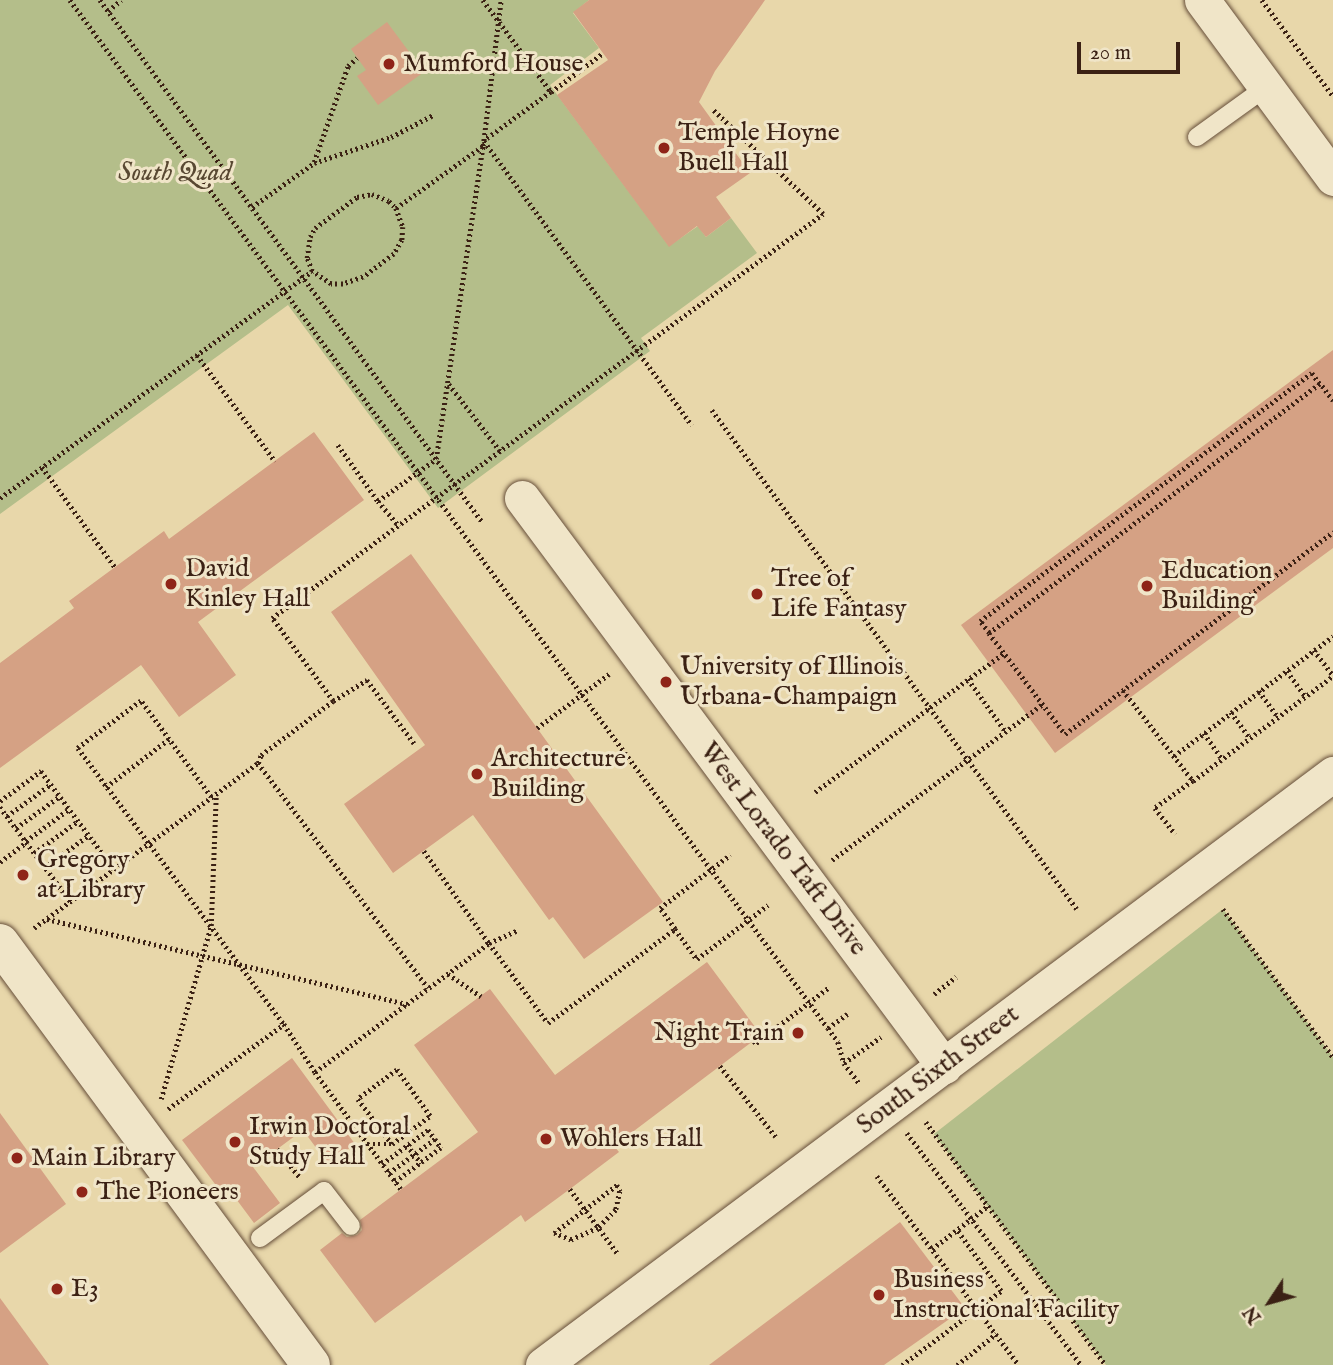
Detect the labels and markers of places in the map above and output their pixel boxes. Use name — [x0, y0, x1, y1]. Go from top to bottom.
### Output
place label: Mumford House — [403, 48, 583, 80]
marker: Mumford House — [381, 56, 397, 72]
place label: Temple Hoyne Buell Hall — [678, 117, 840, 178]
marker: Temple Hoyne Buell Hall — [656, 140, 672, 156]
place label: David Kinley Hall — [185, 553, 310, 614]
place label: Education Building — [1161, 555, 1272, 616]
place label: Tree of Life Fantasy — [771, 563, 907, 624]
marker: David Kinley Hall — [163, 576, 179, 592]
marker: Education Building — [1139, 578, 1155, 594]
marker: Tree of Life Fantasy — [749, 586, 765, 602]
place label: University of Illinois Urbana-Champaign — [680, 651, 904, 712]
marker: University of Illinois Urbana-Champaign — [658, 674, 674, 690]
place label: Architecture Building — [491, 743, 626, 804]
marker: Architecture Building — [469, 766, 485, 782]
place label: Gregory at Library — [37, 844, 145, 906]
marker: Gregory at Library — [15, 867, 31, 883]
place label: Night Train — [654, 1017, 784, 1049]
marker: Night Train — [790, 1025, 806, 1041]
place label: Irwin Doctoral Study Hall — [249, 1111, 410, 1172]
place label: Wohlers Hall — [560, 1123, 702, 1155]
marker: Wohlers Hall — [538, 1131, 554, 1147]
marker: Irwin Doctoral Study Hall — [227, 1134, 243, 1150]
place label: Main Library — [31, 1142, 175, 1174]
marker: Main Library — [9, 1150, 25, 1166]
place label: The Pioneers — [96, 1176, 239, 1208]
marker: The Pioneers — [74, 1184, 90, 1200]
place label: Business Instructional Facility — [893, 1264, 1119, 1326]
place label: E3 — [71, 1273, 99, 1305]
marker: E3 — [49, 1281, 65, 1297]
marker: Business Instructional Facility — [871, 1287, 887, 1303]

